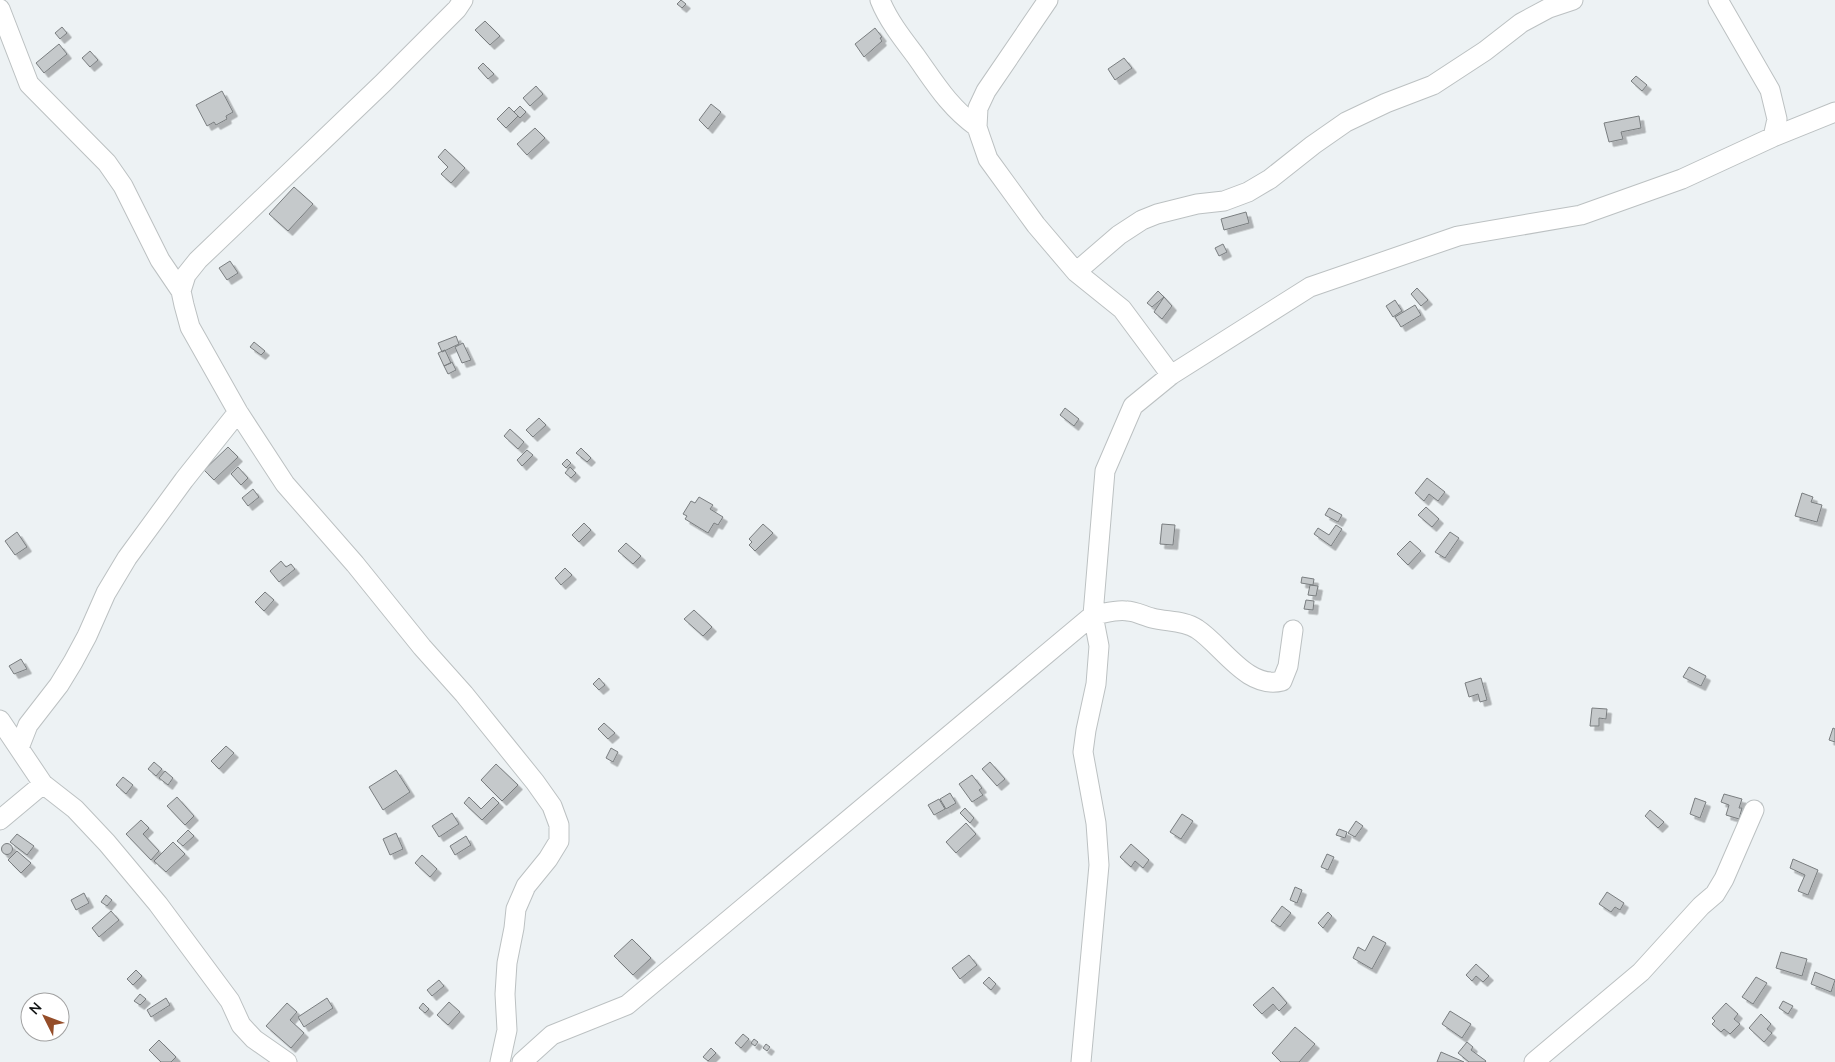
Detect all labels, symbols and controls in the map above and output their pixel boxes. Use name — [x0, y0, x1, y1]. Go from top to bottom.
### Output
north arrow — [20, 992, 70, 1042]
text: N — [25, 998, 46, 1019]

